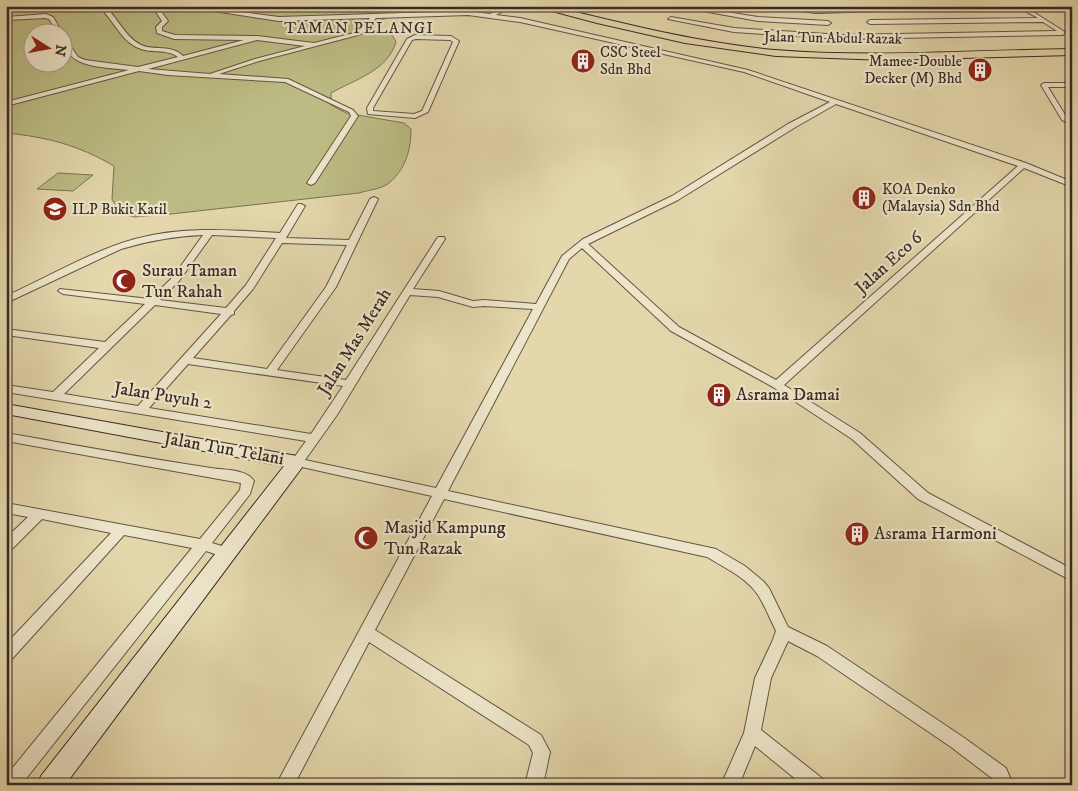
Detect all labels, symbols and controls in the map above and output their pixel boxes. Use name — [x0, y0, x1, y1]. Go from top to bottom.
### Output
district label: TAMAN PELANGI — [284, 18, 434, 38]
north arrow — [22, 22, 72, 72]
street label: Jalan Tun Abdul Razak — [762, 27, 903, 49]
text: N — [50, 43, 70, 58]
place label: CSC Steel Sdn Bhd — [600, 43, 661, 79]
building icon: CSC Steel Sdn Bhd — [570, 48, 596, 74]
place label: Mamee-Double Decker (M) Bhd — [864, 52, 963, 88]
building icon: Mamee-Double Decker (M) Bhd — [967, 57, 993, 83]
place label: KOA Denko (Malaysia) Sdn Bhd — [882, 180, 1000, 216]
building icon: KOA Denko (Malaysia) Sdn Bhd — [851, 185, 877, 211]
school or university icon: ILP Bukit Katil — [42, 196, 68, 222]
place label: ILP Bukit Katil — [72, 200, 167, 219]
street label: Jalan Eco 6 — [849, 227, 928, 300]
place label: Surau Taman Tun Rahah — [142, 260, 238, 303]
mosque icon: Surau Taman Tun Rahah — [111, 268, 137, 294]
street label: Jalan Mas Merah — [312, 284, 397, 401]
street label: Jalan Puyuh 2 — [110, 377, 214, 415]
building icon: Asrama Damai — [706, 382, 732, 408]
place label: Asrama Damai — [736, 384, 840, 406]
street label: Jalan Tun Telani — [160, 427, 286, 470]
place label: Masjid Kampung Tun Razak — [384, 517, 506, 560]
building icon: Asrama Harmoni — [844, 521, 870, 547]
place label: Asrama Harmoni — [874, 523, 997, 545]
mosque icon: Masjid Kampung Tun Razak — [353, 525, 379, 551]

